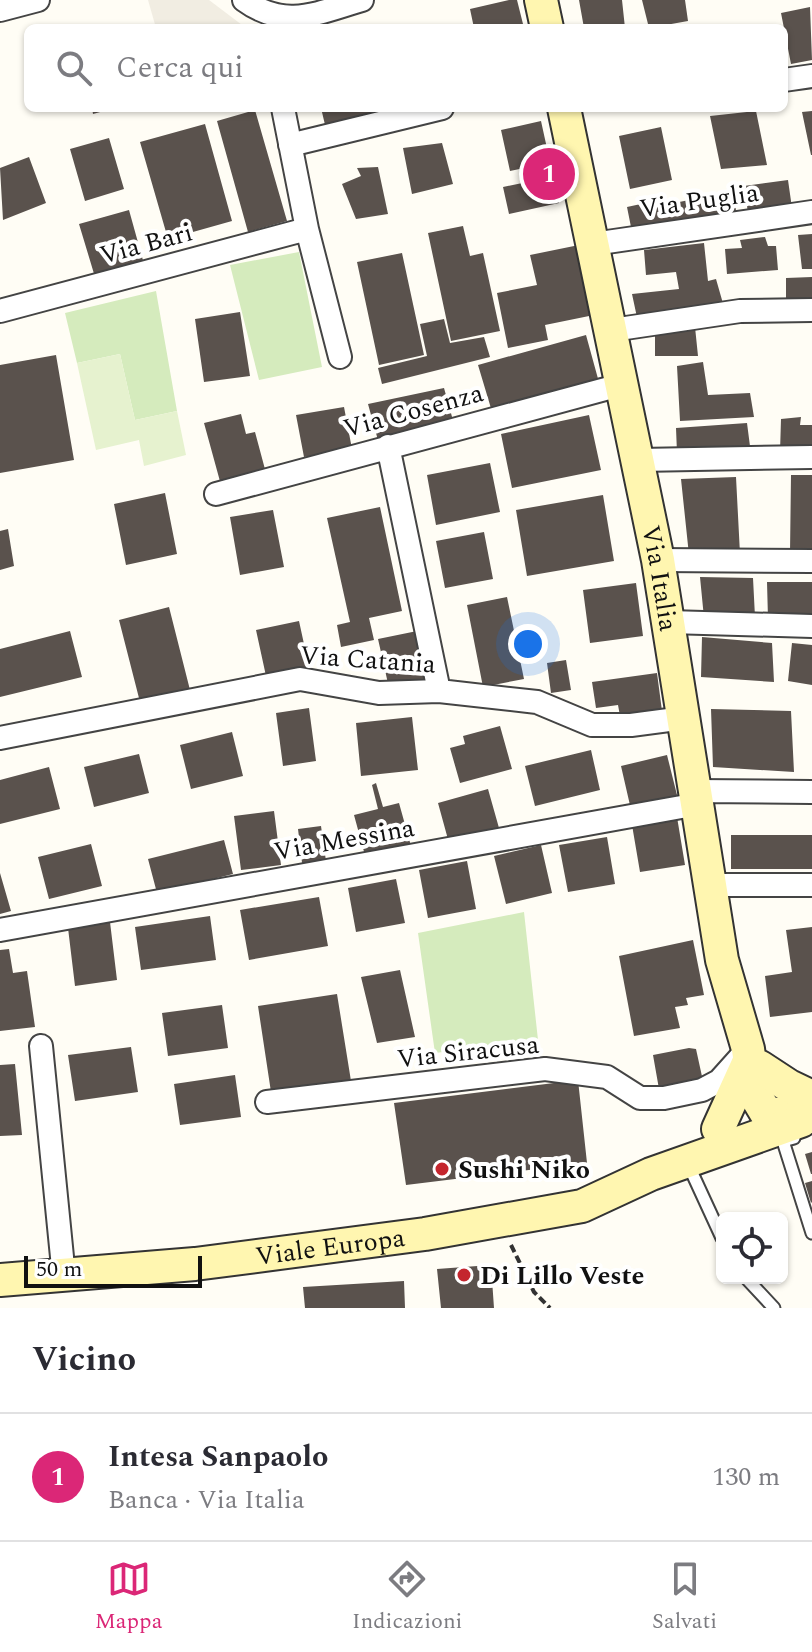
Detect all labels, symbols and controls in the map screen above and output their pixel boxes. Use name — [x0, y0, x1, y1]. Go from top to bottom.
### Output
search box — [24, 24, 788, 112]
text: Cerca qui — [116, 45, 244, 91]
icon: search — [52, 46, 96, 90]
pin: 1 — [523, 144, 575, 204]
street label: Via Puglia — [637, 173, 762, 229]
street label: Via Bari — [95, 212, 197, 276]
street label: Via Cosenza — [339, 373, 488, 449]
street label: Via Italia — [630, 522, 688, 635]
your location — [508, 624, 548, 664]
street label: Via Catania — [299, 635, 437, 685]
street label: Via Messina — [271, 808, 418, 872]
street label: Via Siracusa — [395, 1025, 541, 1079]
place label: Sushi Niko — [458, 1150, 590, 1190]
marker: Sushi Niko — [433, 1160, 451, 1178]
map controls — [716, 1212, 788, 1284]
button: locate — [716, 1212, 788, 1284]
street label: Viale Europa — [253, 1218, 408, 1277]
scale bar — [24, 1252, 202, 1288]
text: 50 m — [36, 1253, 82, 1286]
place label: Di Lillo Veste — [480, 1256, 644, 1296]
marker: Di Lillo Veste — [455, 1266, 473, 1284]
text: Vicino — [32, 1334, 136, 1386]
text: Intesa Sanpaolo — [108, 1434, 328, 1480]
text: 1 — [51, 1457, 65, 1497]
text: 130 m — [712, 1457, 780, 1497]
text: Banca · Via Italia — [108, 1480, 305, 1520]
tab: Mappa — [95, 1557, 162, 1638]
tab: Indicazioni — [352, 1557, 463, 1638]
tab: Salvati — [652, 1557, 717, 1638]

